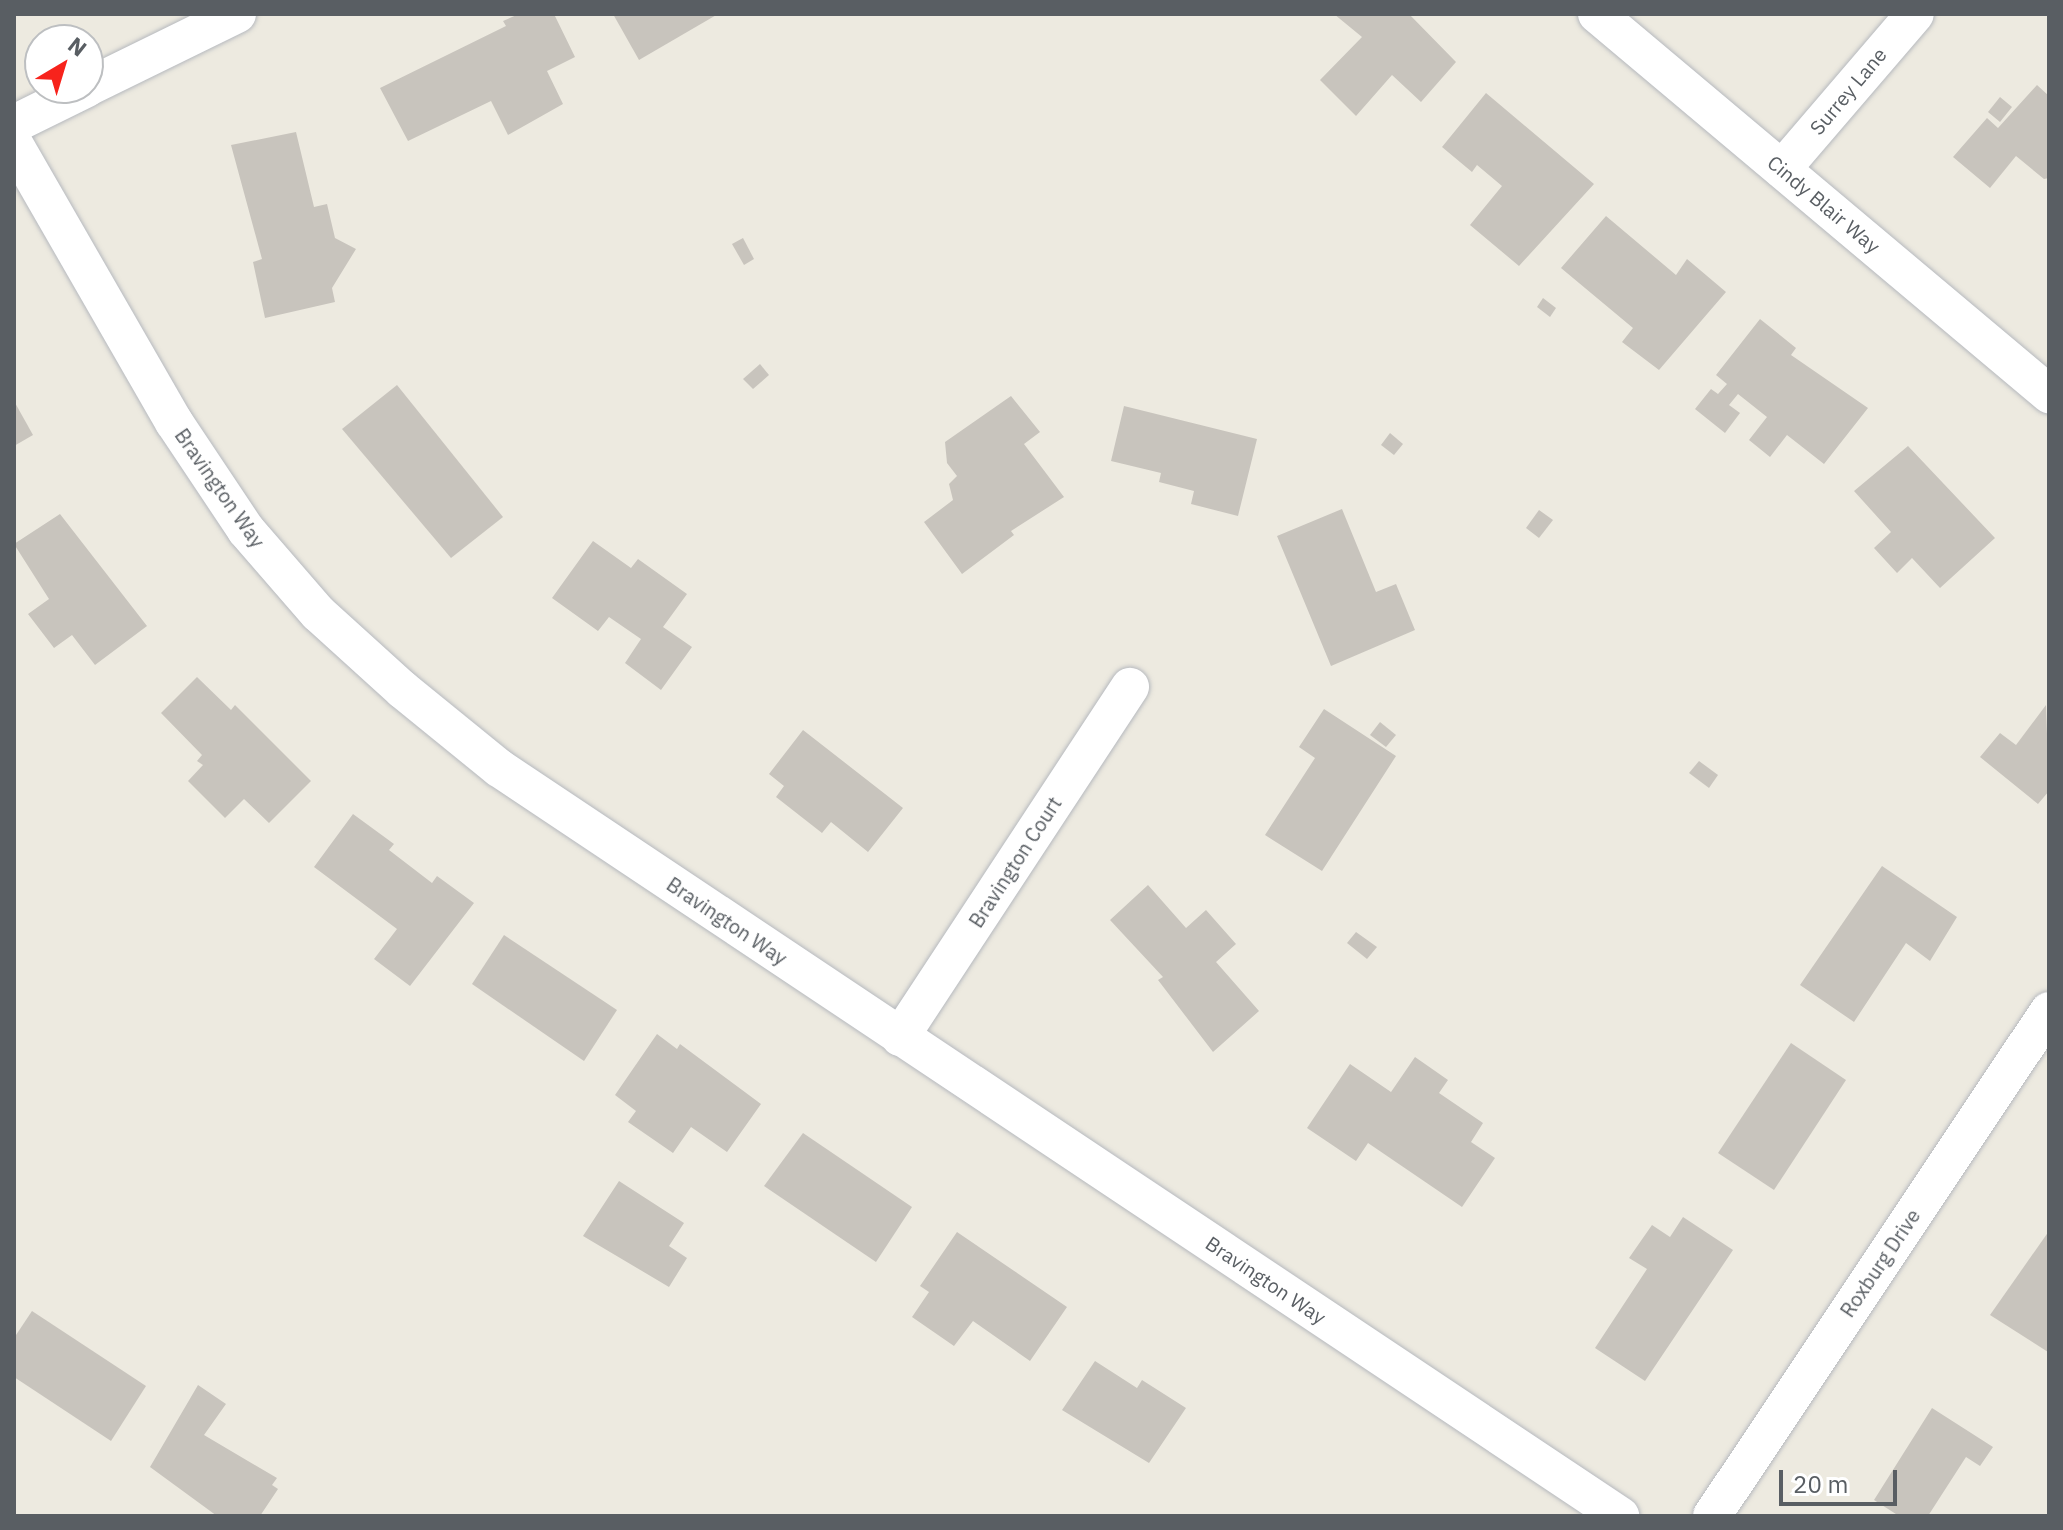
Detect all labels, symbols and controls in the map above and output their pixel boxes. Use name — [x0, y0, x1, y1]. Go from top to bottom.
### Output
north arrow — [24, 24, 104, 104]
text: N — [63, 30, 93, 63]
street label: Surrey Lane — [1805, 43, 1891, 139]
street label: Cindy Blair Way — [1763, 150, 1885, 258]
street label: Bravington Way — [170, 424, 270, 552]
street label: Bravington Court — [964, 792, 1066, 932]
street label: Bravington Way — [662, 872, 792, 970]
street label: Roxburg Drive — [1835, 1204, 1925, 1322]
street label: Bravington Way — [1201, 1231, 1331, 1329]
scale bar — [1783, 1454, 1901, 1504]
text: 20 m — [1793, 1468, 1848, 1500]

